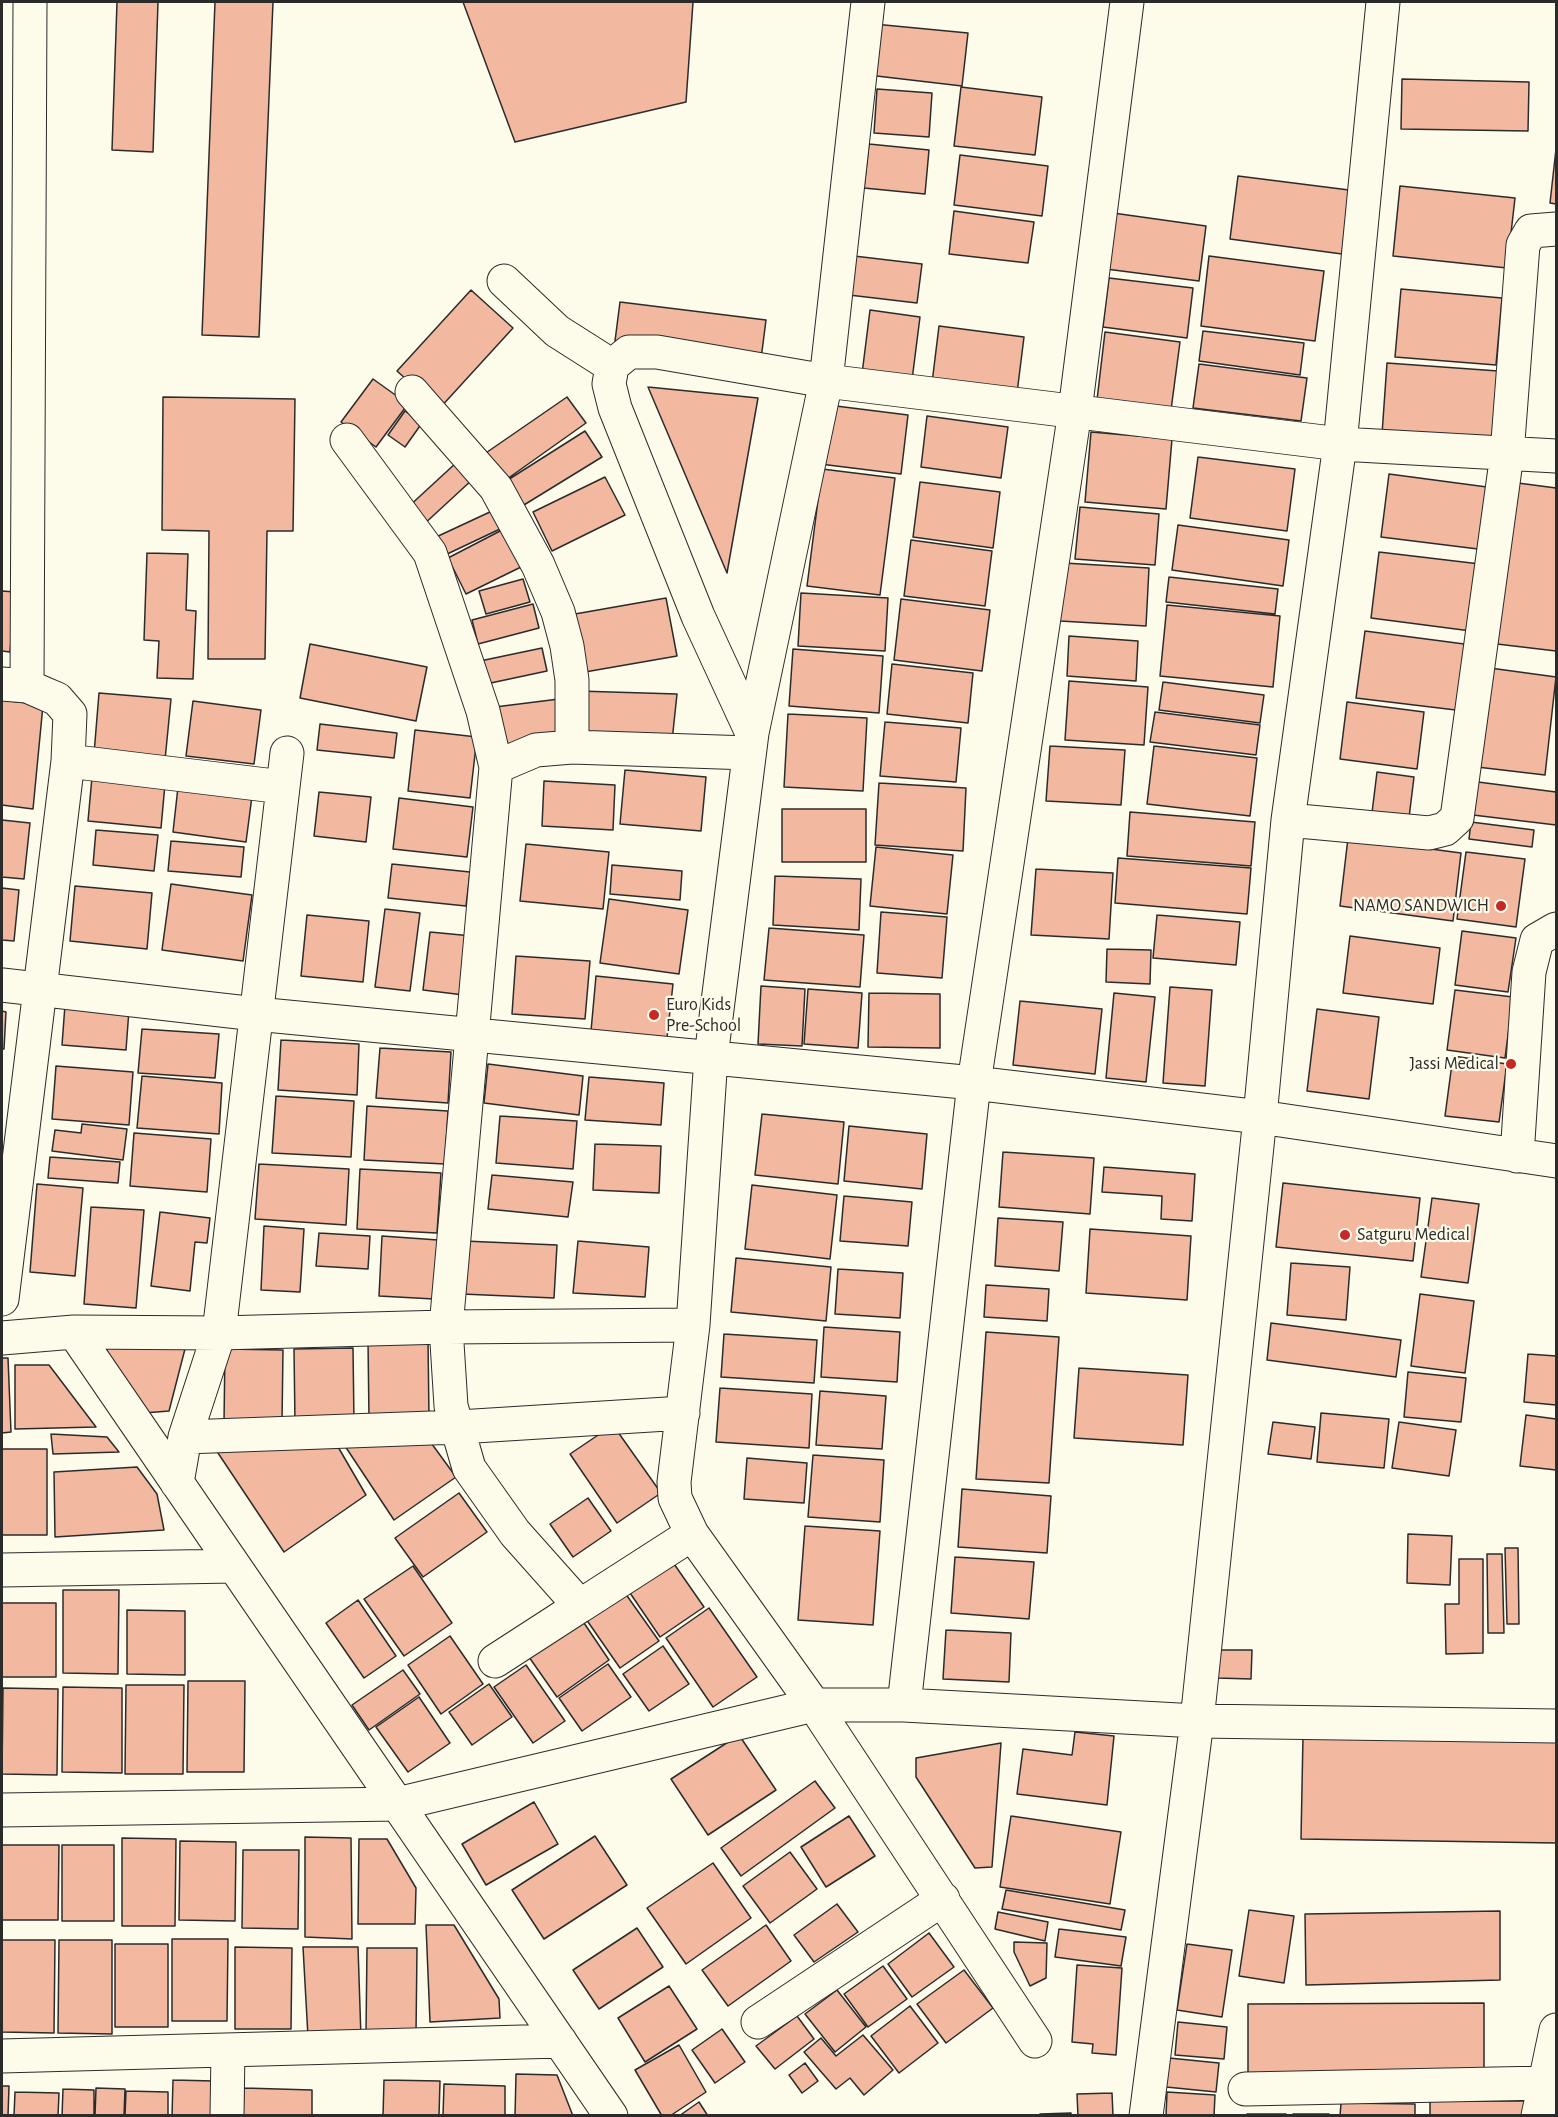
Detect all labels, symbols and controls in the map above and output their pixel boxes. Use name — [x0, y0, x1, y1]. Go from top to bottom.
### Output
place label: NAMO SANDWICH — [1353, 895, 1489, 917]
marker: NAMO SANDWICH — [1494, 899, 1508, 913]
place label: Euro Kids Pre-School — [666, 994, 741, 1036]
marker: Euro Kids Pre-School — [647, 1008, 661, 1022]
place label: Jassi Medical — [1409, 1053, 1499, 1075]
marker: Jassi Medical — [1504, 1057, 1518, 1071]
place label: Satguru Medical — [1357, 1224, 1470, 1246]
marker: Satguru Medical — [1338, 1228, 1352, 1242]

